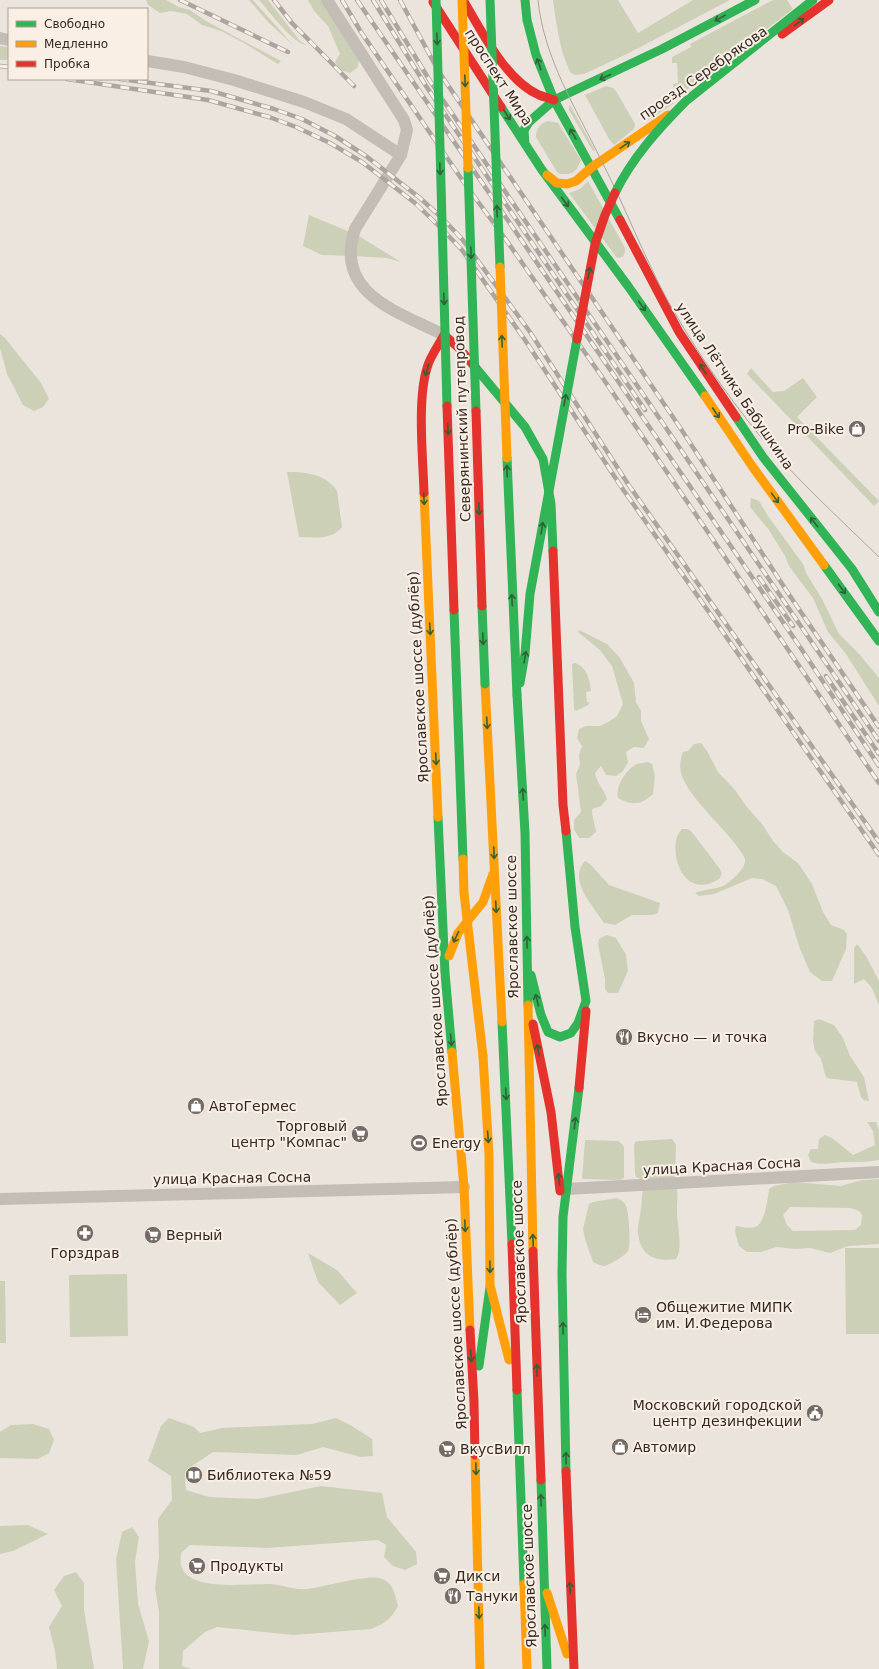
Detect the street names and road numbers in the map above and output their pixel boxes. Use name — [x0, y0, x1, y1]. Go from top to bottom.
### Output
street label: проезд Серебрякова — [636, 23, 770, 123]
street label: проспект Мира — [462, 26, 536, 128]
street label: улица Лётчика Бабушкина — [673, 299, 797, 473]
street label: Северянинский путепровод — [450, 316, 474, 522]
street label: Ярославское шоссе (дублёр) — [404, 571, 432, 783]
street label: Ярославское шоссе — [503, 855, 521, 999]
street label: Ярославское шоссе (дублёр) — [420, 895, 450, 1107]
street label: улица Красная Сосна — [643, 1154, 801, 1178]
street label: улица Красная Сосна — [153, 1169, 311, 1187]
street label: Ярославское шоссе — [508, 1180, 530, 1324]
street label: Ярославское шоссе (дублёр) — [442, 1218, 470, 1430]
street label: Ярославское шоссе — [518, 1504, 540, 1648]

